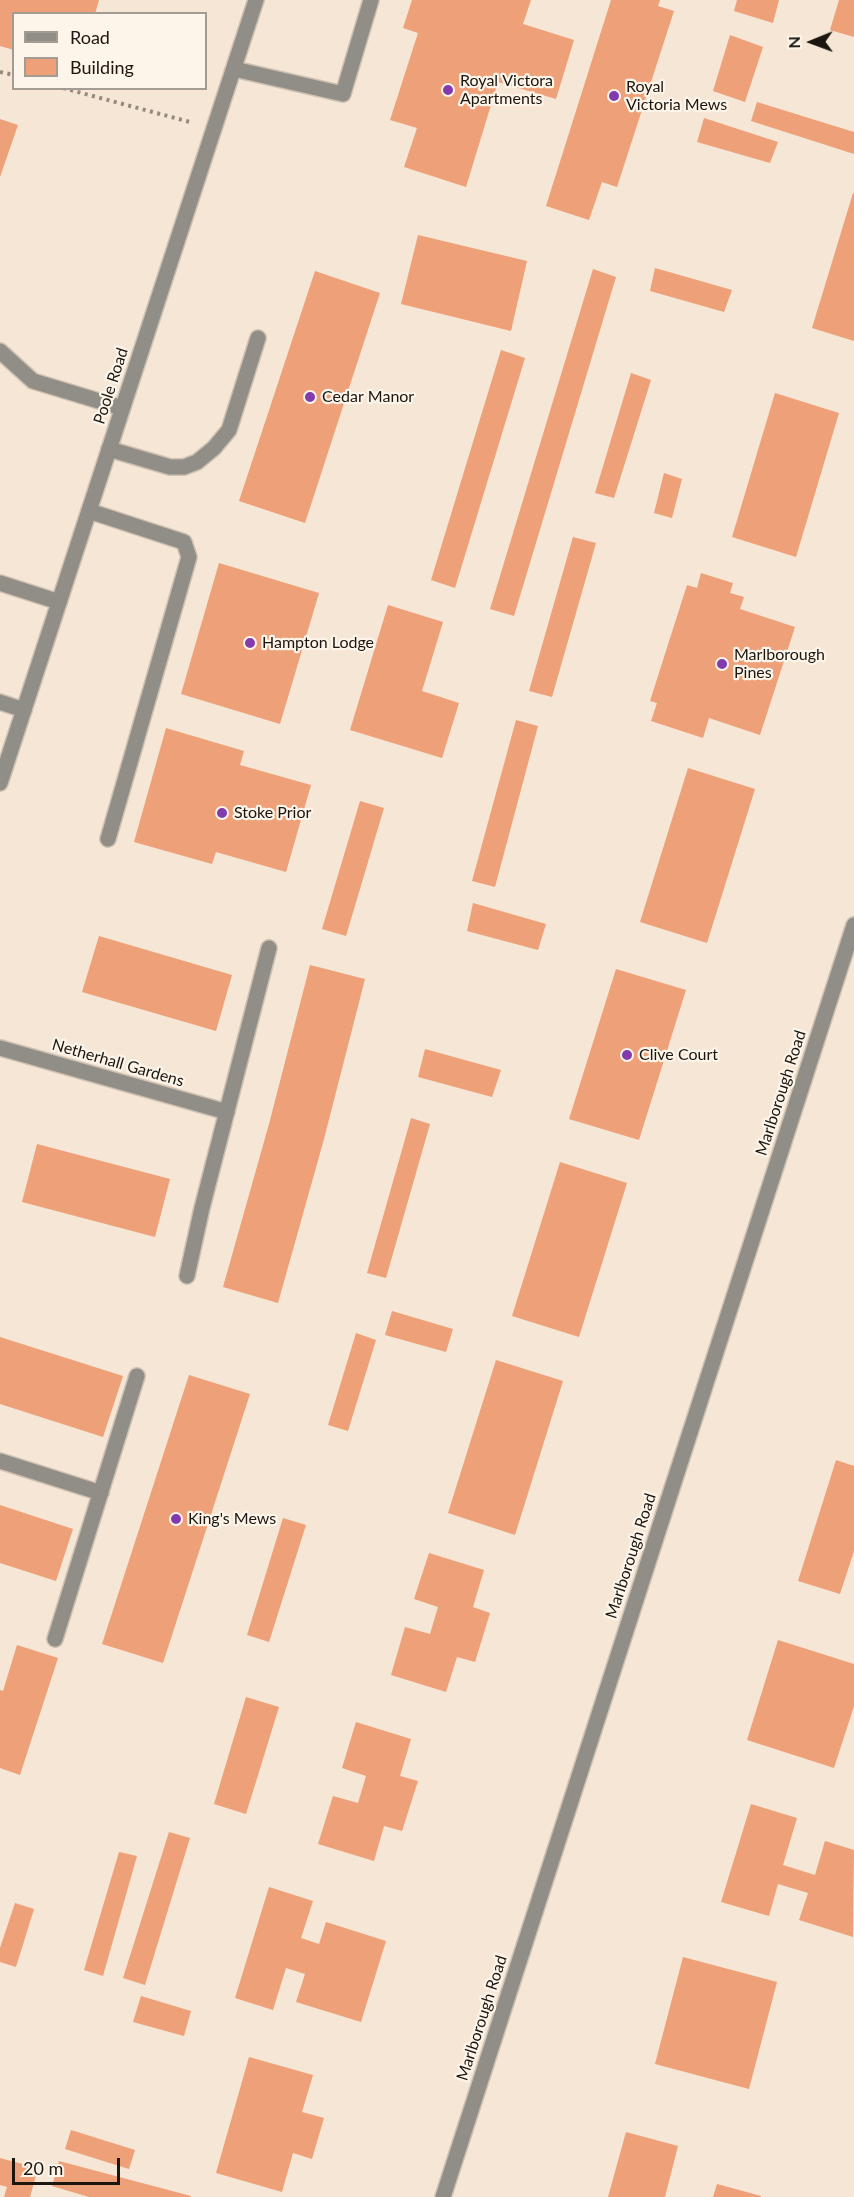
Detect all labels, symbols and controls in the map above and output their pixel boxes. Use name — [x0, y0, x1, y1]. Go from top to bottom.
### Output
legend — [12, 12, 207, 90]
north arrow — [782, 12, 842, 72]
text: Road — [70, 26, 110, 48]
text: N — [784, 36, 803, 49]
text: Building — [70, 56, 134, 78]
place label: Royal Victora Apartments — [460, 71, 553, 109]
place label: Royal Victoria Mews — [626, 77, 727, 115]
marker: Royal Victora Apartments — [441, 83, 455, 97]
marker: Royal Victoria Mews — [607, 89, 621, 103]
street label: Poole Road — [90, 345, 132, 427]
place label: Cedar Manor — [322, 387, 414, 407]
marker: Cedar Manor — [303, 390, 317, 404]
place label: Hampton Lodge — [262, 633, 374, 653]
marker: Hampton Lodge — [243, 636, 257, 650]
place label: Marlborough Pines — [734, 645, 825, 683]
marker: Marlborough Pines — [715, 657, 729, 671]
place label: Stoke Prior — [234, 803, 311, 823]
marker: Stoke Prior — [215, 806, 229, 820]
street label: Marlborough Road — [752, 1028, 810, 1158]
street label: Netherhall Gardens — [50, 1035, 186, 1091]
place label: Clive Court — [639, 1045, 718, 1065]
marker: Clive Court — [620, 1048, 634, 1062]
street label: Marlborough Road — [602, 1491, 660, 1621]
place label: King's Mews — [188, 1509, 276, 1529]
marker: King's Mews — [169, 1512, 183, 1526]
street label: Marlborough Road — [453, 1953, 511, 2083]
scale bar — [15, 2146, 123, 2184]
text: 20 m — [23, 2157, 63, 2179]

